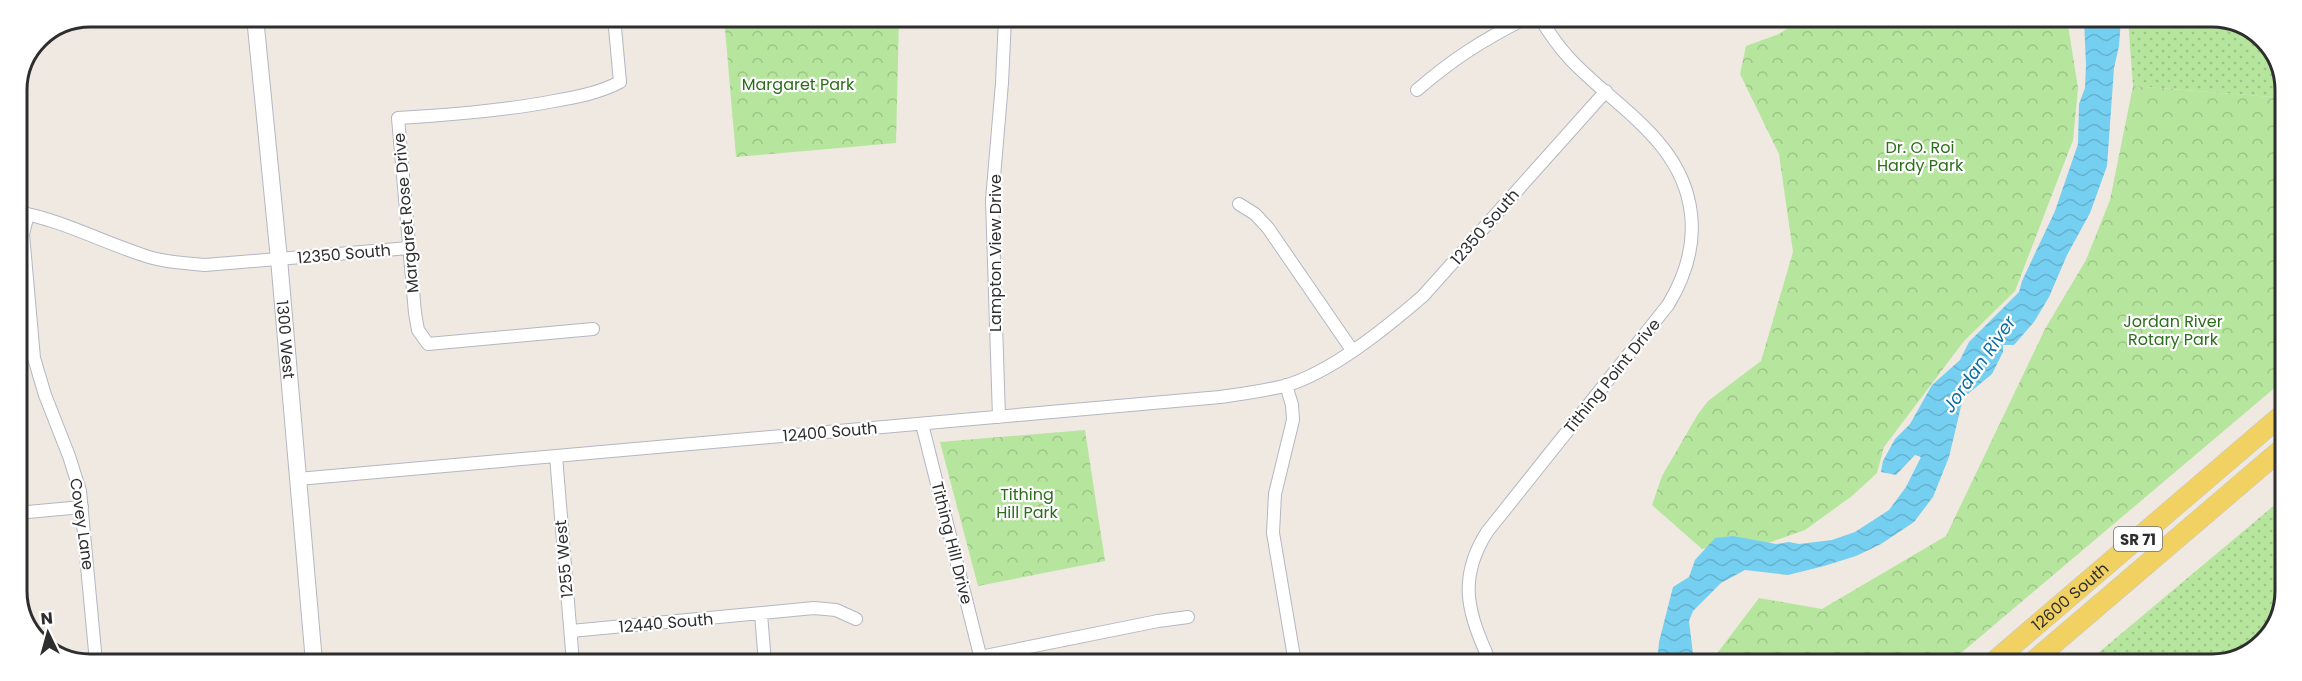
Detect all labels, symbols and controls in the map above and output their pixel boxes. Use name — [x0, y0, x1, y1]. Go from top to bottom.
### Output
park label: Margaret Park — [742, 73, 855, 96]
street label: Margaret Rose Drive — [388, 132, 424, 294]
park label: Dr. O. Roi Hardy Park — [1877, 136, 1964, 177]
street label: Lampton View Drive — [984, 174, 1007, 332]
street label: 12350 South — [1445, 184, 1525, 270]
street label: 12350 South — [296, 238, 392, 270]
street label: 1300 West — [271, 299, 301, 380]
water label: Jordan River — [1937, 310, 2022, 417]
park label: Jordan River Rotary Park — [2123, 310, 2223, 351]
street label: Tithing Point Drive — [1558, 314, 1666, 438]
street label: 12400 South — [782, 416, 878, 448]
street label: Covey Lane — [64, 477, 100, 572]
street label: Tithing Hill Drive — [926, 479, 978, 607]
park label: Tithing Hill Park — [996, 483, 1058, 524]
street label: 1255 West — [549, 519, 579, 599]
road number: SR 71 — [2114, 527, 2162, 551]
street label: 12600 South — [2026, 557, 2113, 636]
north arrow — [18, 603, 78, 663]
text: N — [40, 607, 54, 631]
street label: 12440 South — [618, 607, 714, 639]

